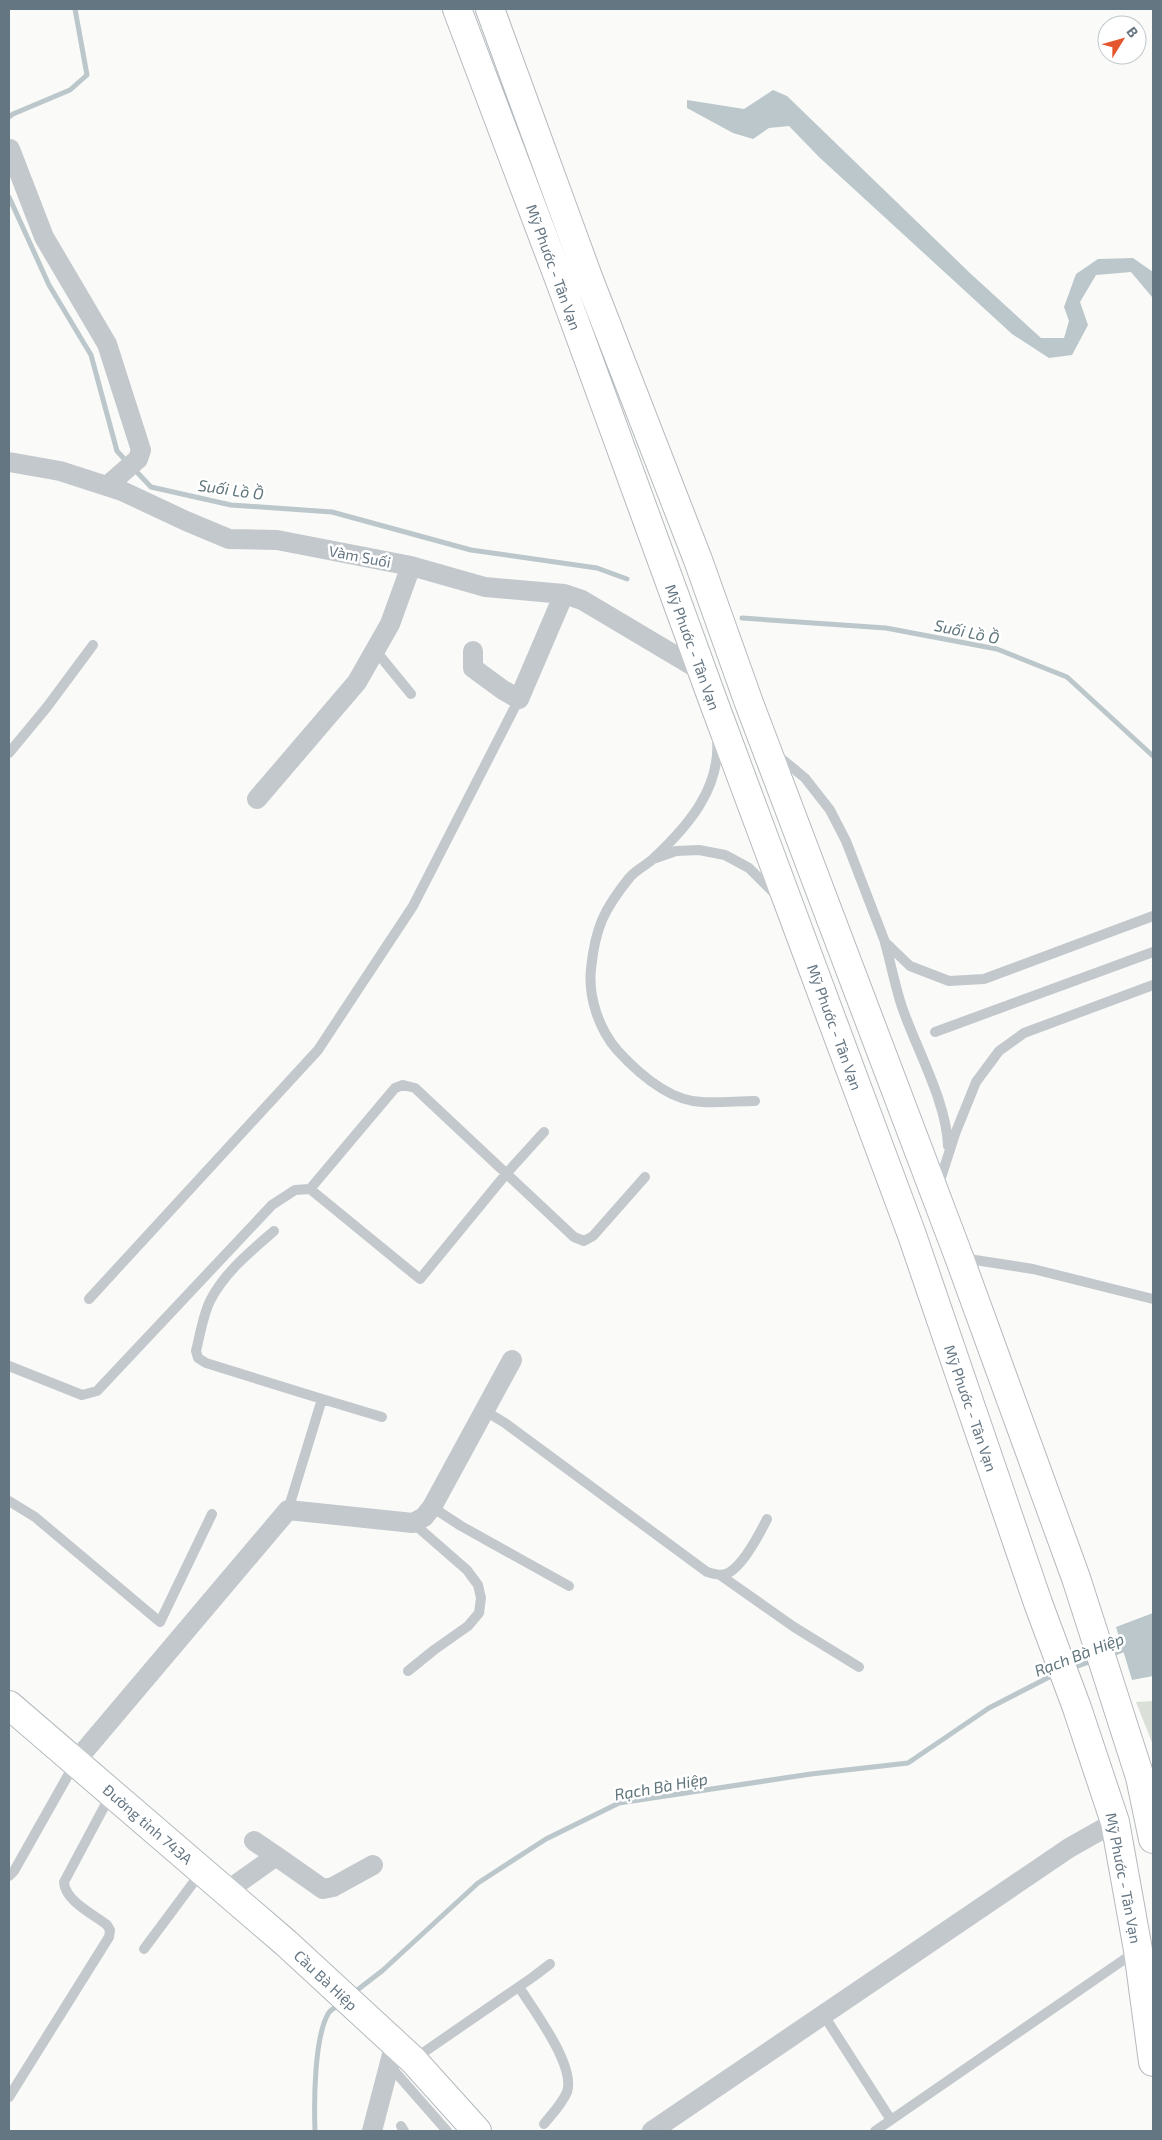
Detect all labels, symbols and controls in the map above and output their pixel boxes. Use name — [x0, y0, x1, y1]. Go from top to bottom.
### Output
north arrow — [1097, 15, 1147, 65]
text: B — [1123, 23, 1142, 41]
street label: Mỹ Phước - Tân Vạn — [523, 202, 585, 332]
water label: Suối Lồ Ồ — [197, 474, 265, 503]
street label: Vàm Suối — [328, 541, 392, 571]
street label: Mỹ Phước - Tân Vạn — [662, 582, 724, 712]
water label: Suối Lồ Ồ — [933, 614, 1002, 647]
street label: Mỹ Phước - Tân Vạn — [804, 962, 866, 1092]
street label: Mỹ Phước - Tân Vạn — [941, 1342, 1001, 1474]
water label: Rạch Bà Hiệp — [1031, 1628, 1127, 1680]
water label: Rạch Bà Hiệp — [613, 1768, 709, 1804]
street label: Đường tỉnh 743A — [100, 1780, 197, 1868]
street label: Mỹ Phước - Tân Vạn — [1103, 1811, 1145, 1945]
street label: Cầu Bà Hiệp — [291, 1946, 361, 2014]

